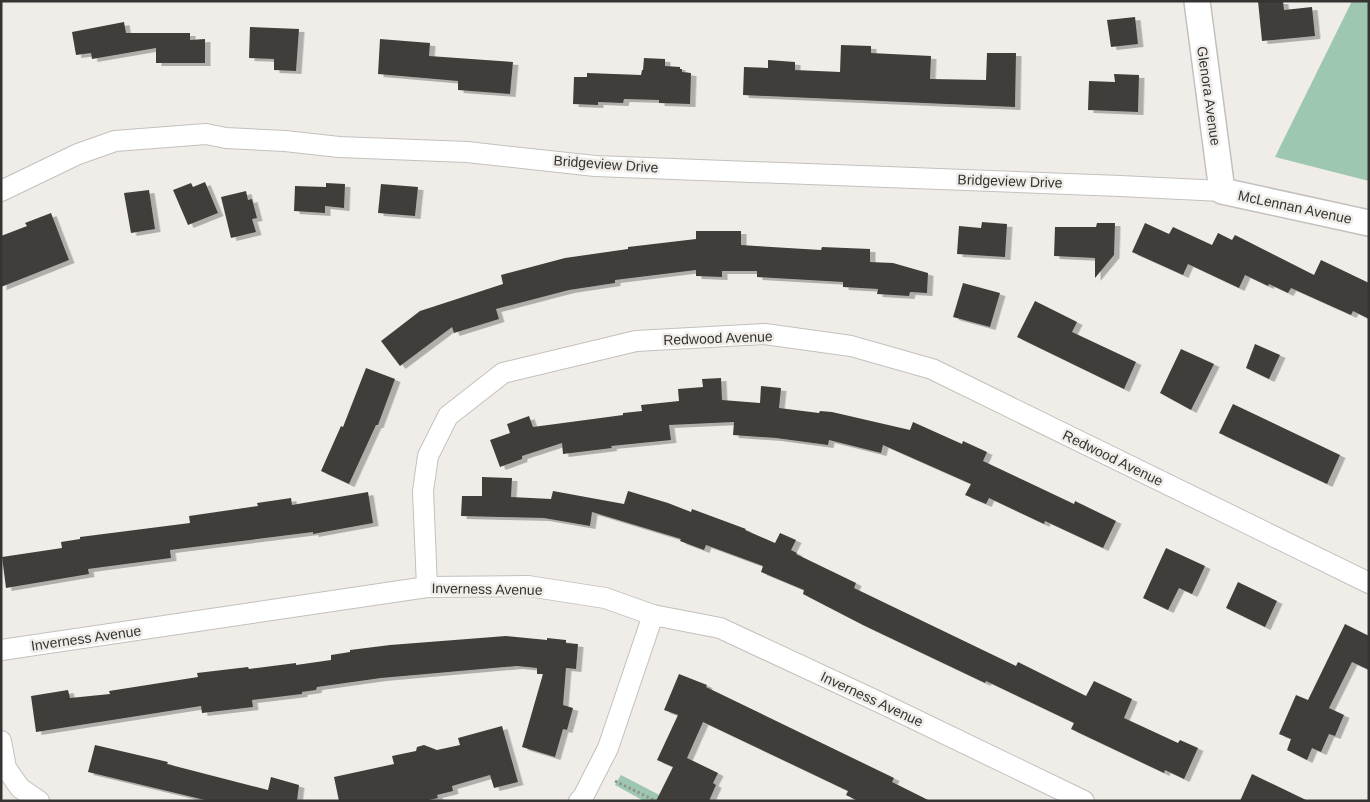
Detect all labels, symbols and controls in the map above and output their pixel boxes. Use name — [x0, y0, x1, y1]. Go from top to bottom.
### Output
street label: Glenora Avenue — [1194, 45, 1224, 147]
street label: Bridgeview Drive — [553, 152, 659, 176]
street label: Bridgeview Drive — [957, 171, 1063, 191]
street label: McLennan Avenue — [1237, 187, 1353, 227]
street label: Redwood Avenue — [663, 328, 773, 348]
street label: Redwood Avenue — [1060, 427, 1166, 489]
street label: Inverness Avenue — [431, 580, 543, 598]
street label: Inverness Avenue — [30, 622, 142, 654]
street label: Inverness Avenue — [818, 668, 926, 730]

